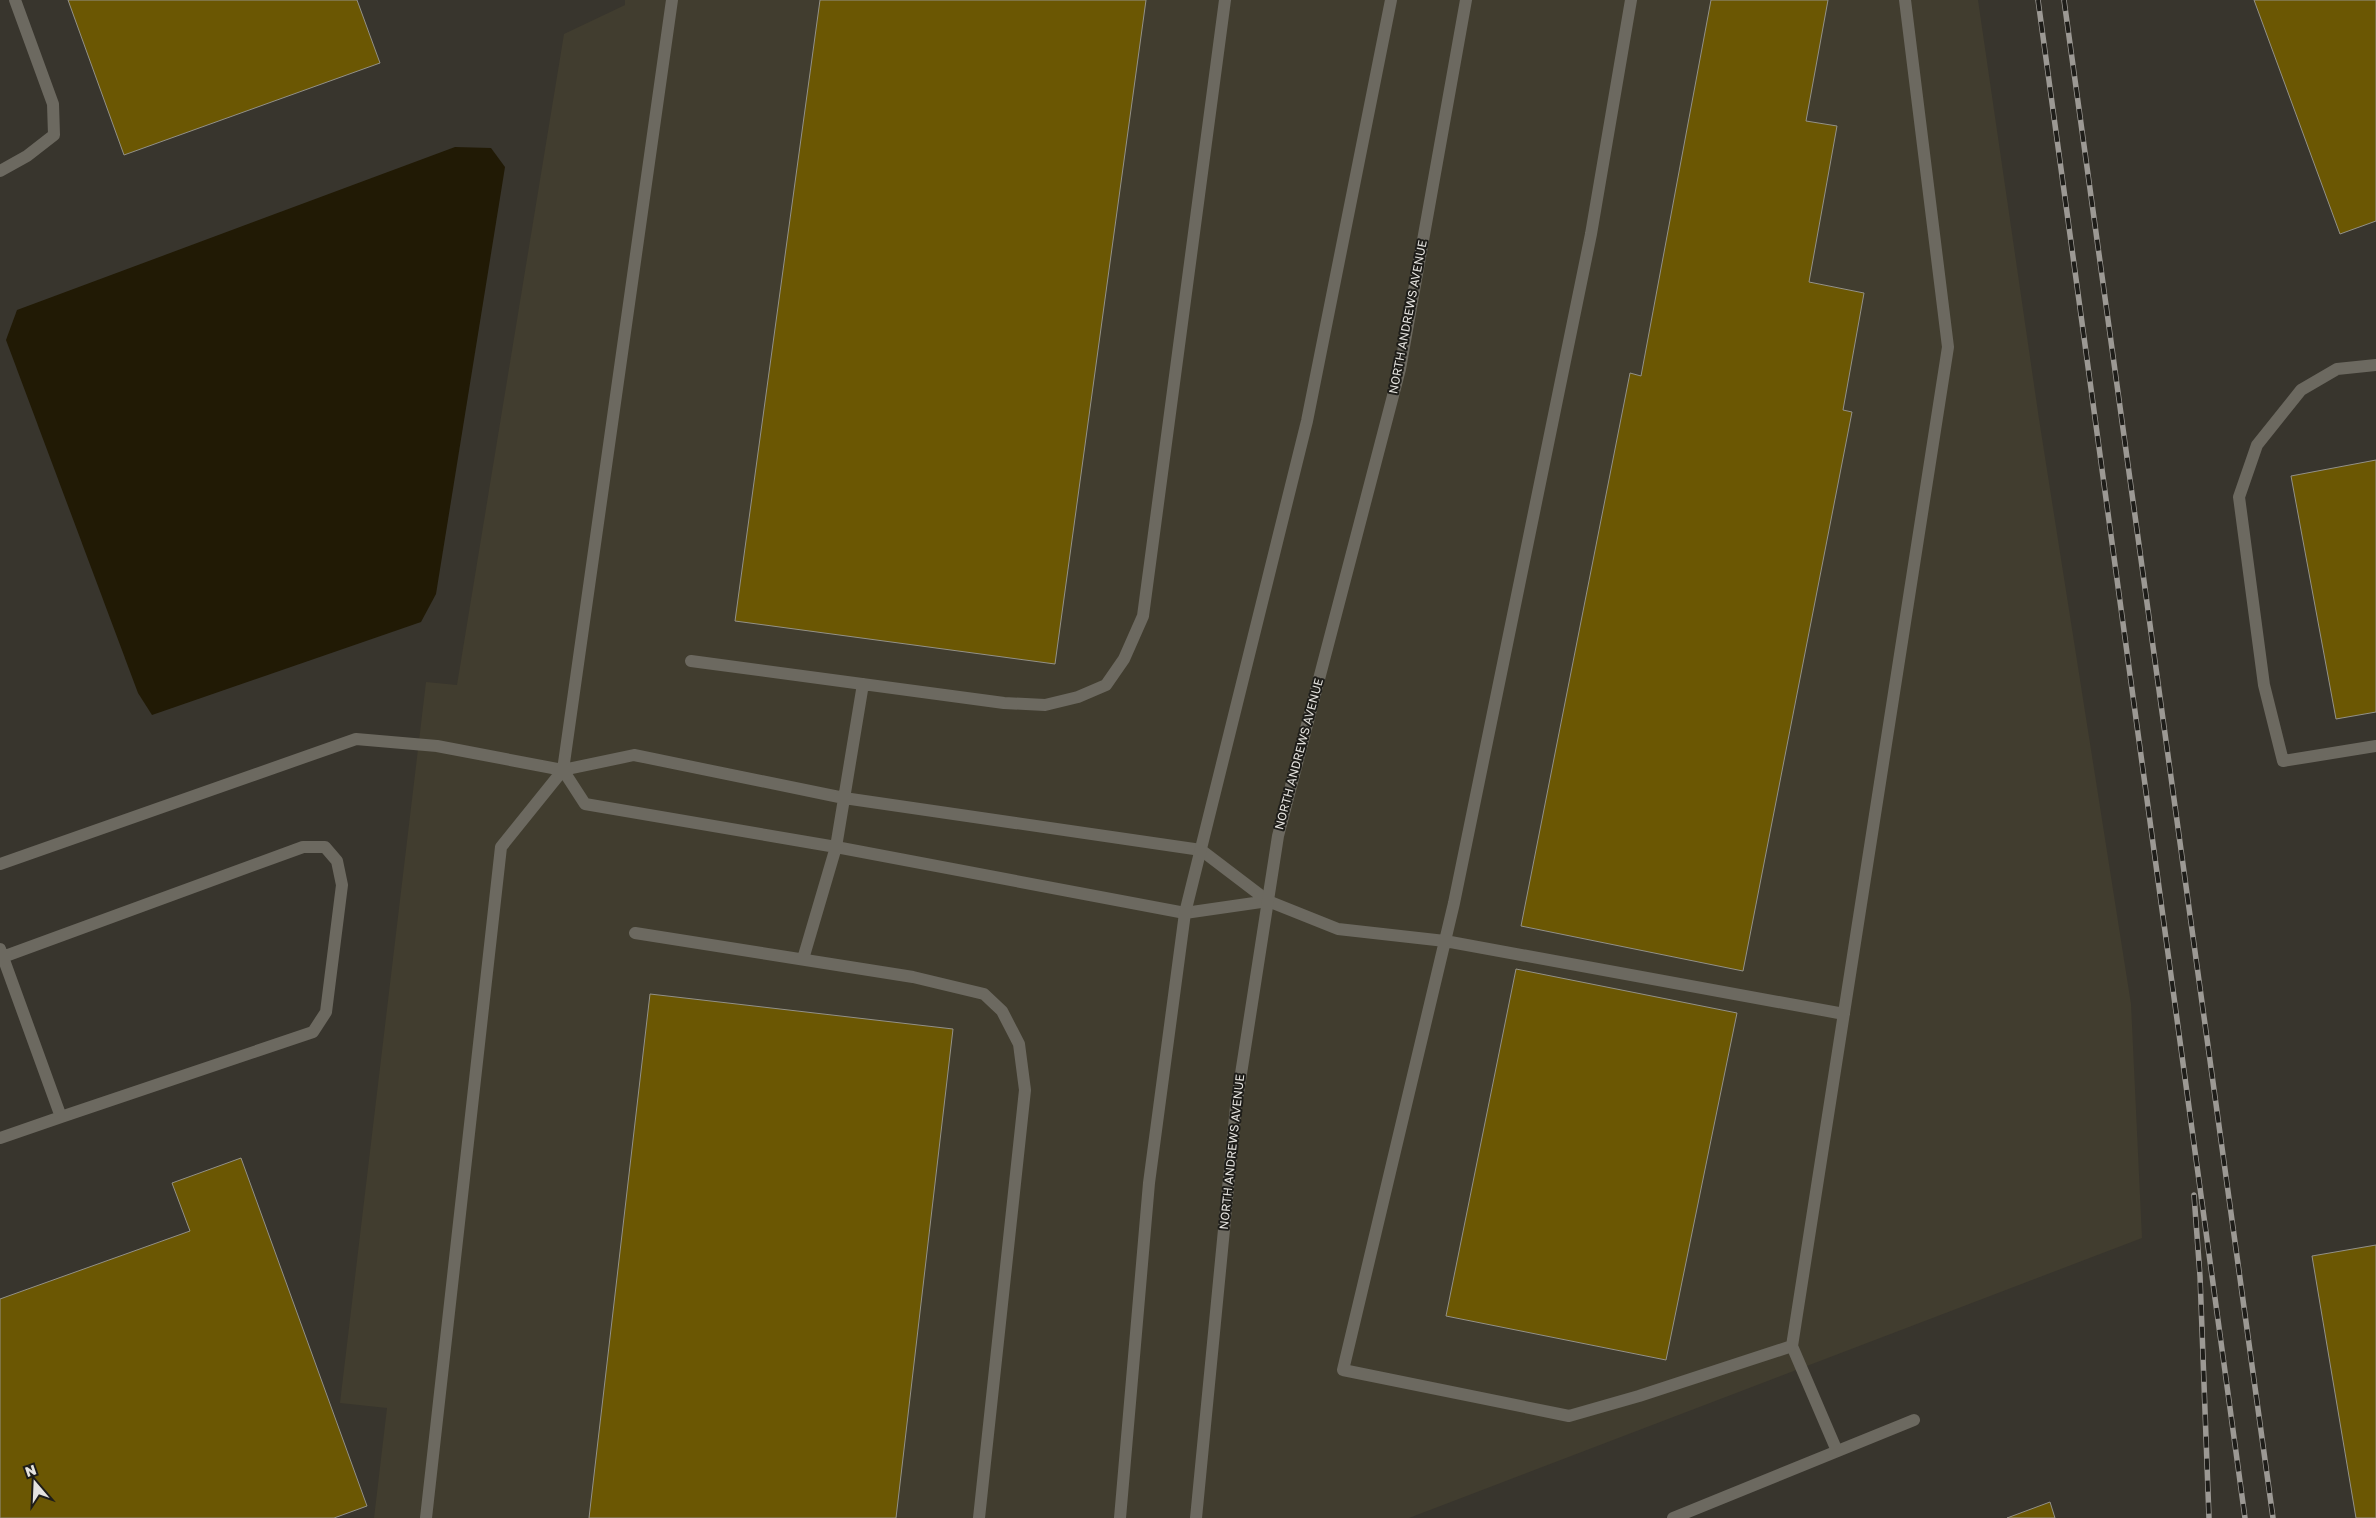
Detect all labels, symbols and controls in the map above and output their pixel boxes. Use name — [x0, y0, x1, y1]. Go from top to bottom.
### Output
street label: NORTH ANDREWS AVENUE — [1385, 239, 1430, 395]
street label: NORTH ANDREWS AVENUE — [1271, 676, 1326, 831]
street label: NORTH ANDREWS AVENUE — [1216, 1073, 1247, 1230]
north arrow — [10, 1458, 60, 1508]
text: N — [23, 1460, 38, 1480]

